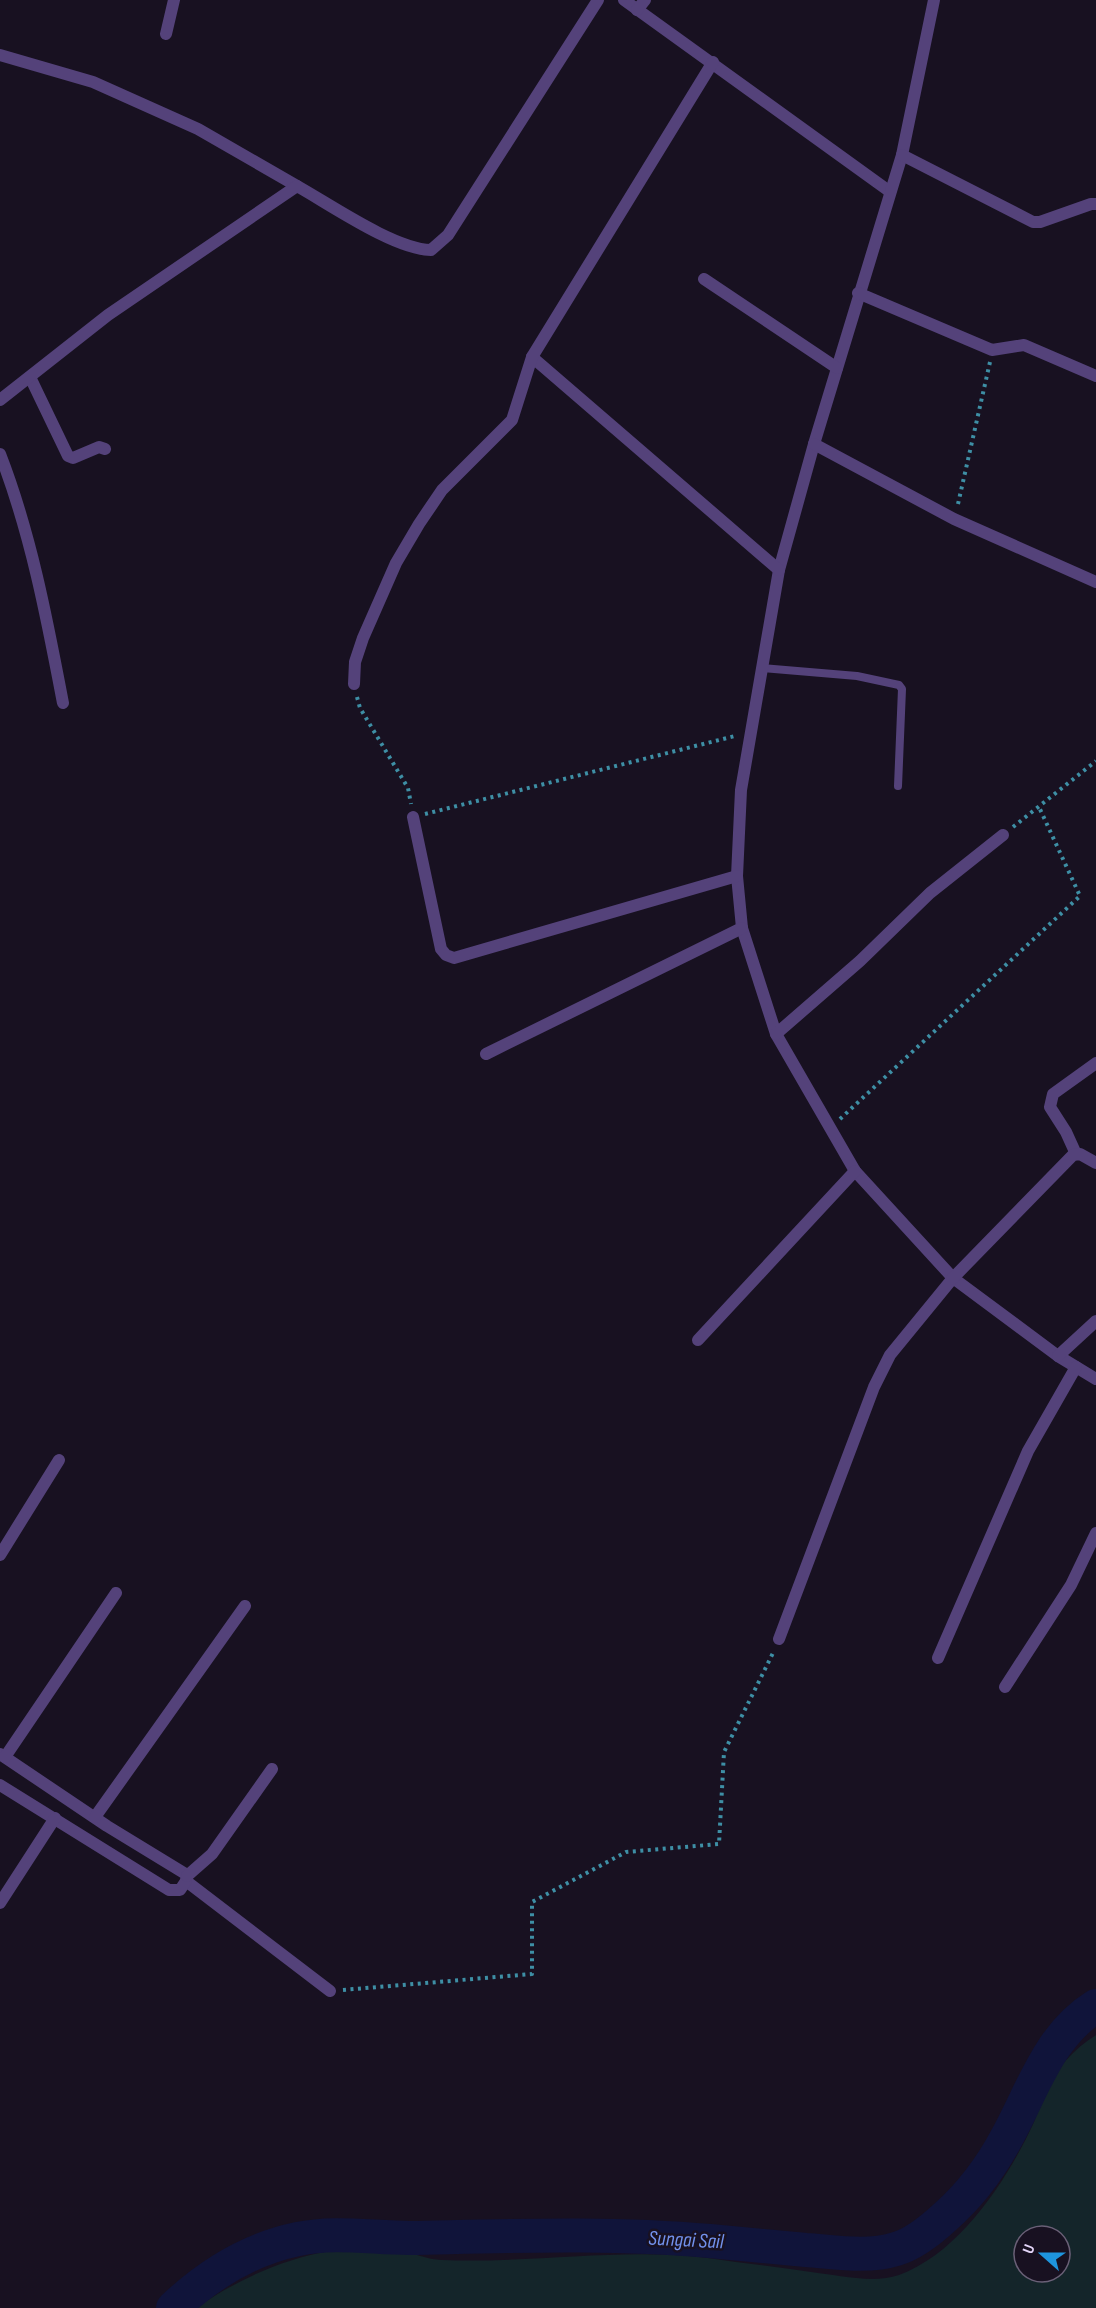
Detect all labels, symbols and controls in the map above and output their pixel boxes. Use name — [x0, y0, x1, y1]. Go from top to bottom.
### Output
north arrow — [1012, 2224, 1072, 2284]
water label: Sungai Sail — [648, 2226, 725, 2255]
text: U — [1019, 2242, 1040, 2256]

